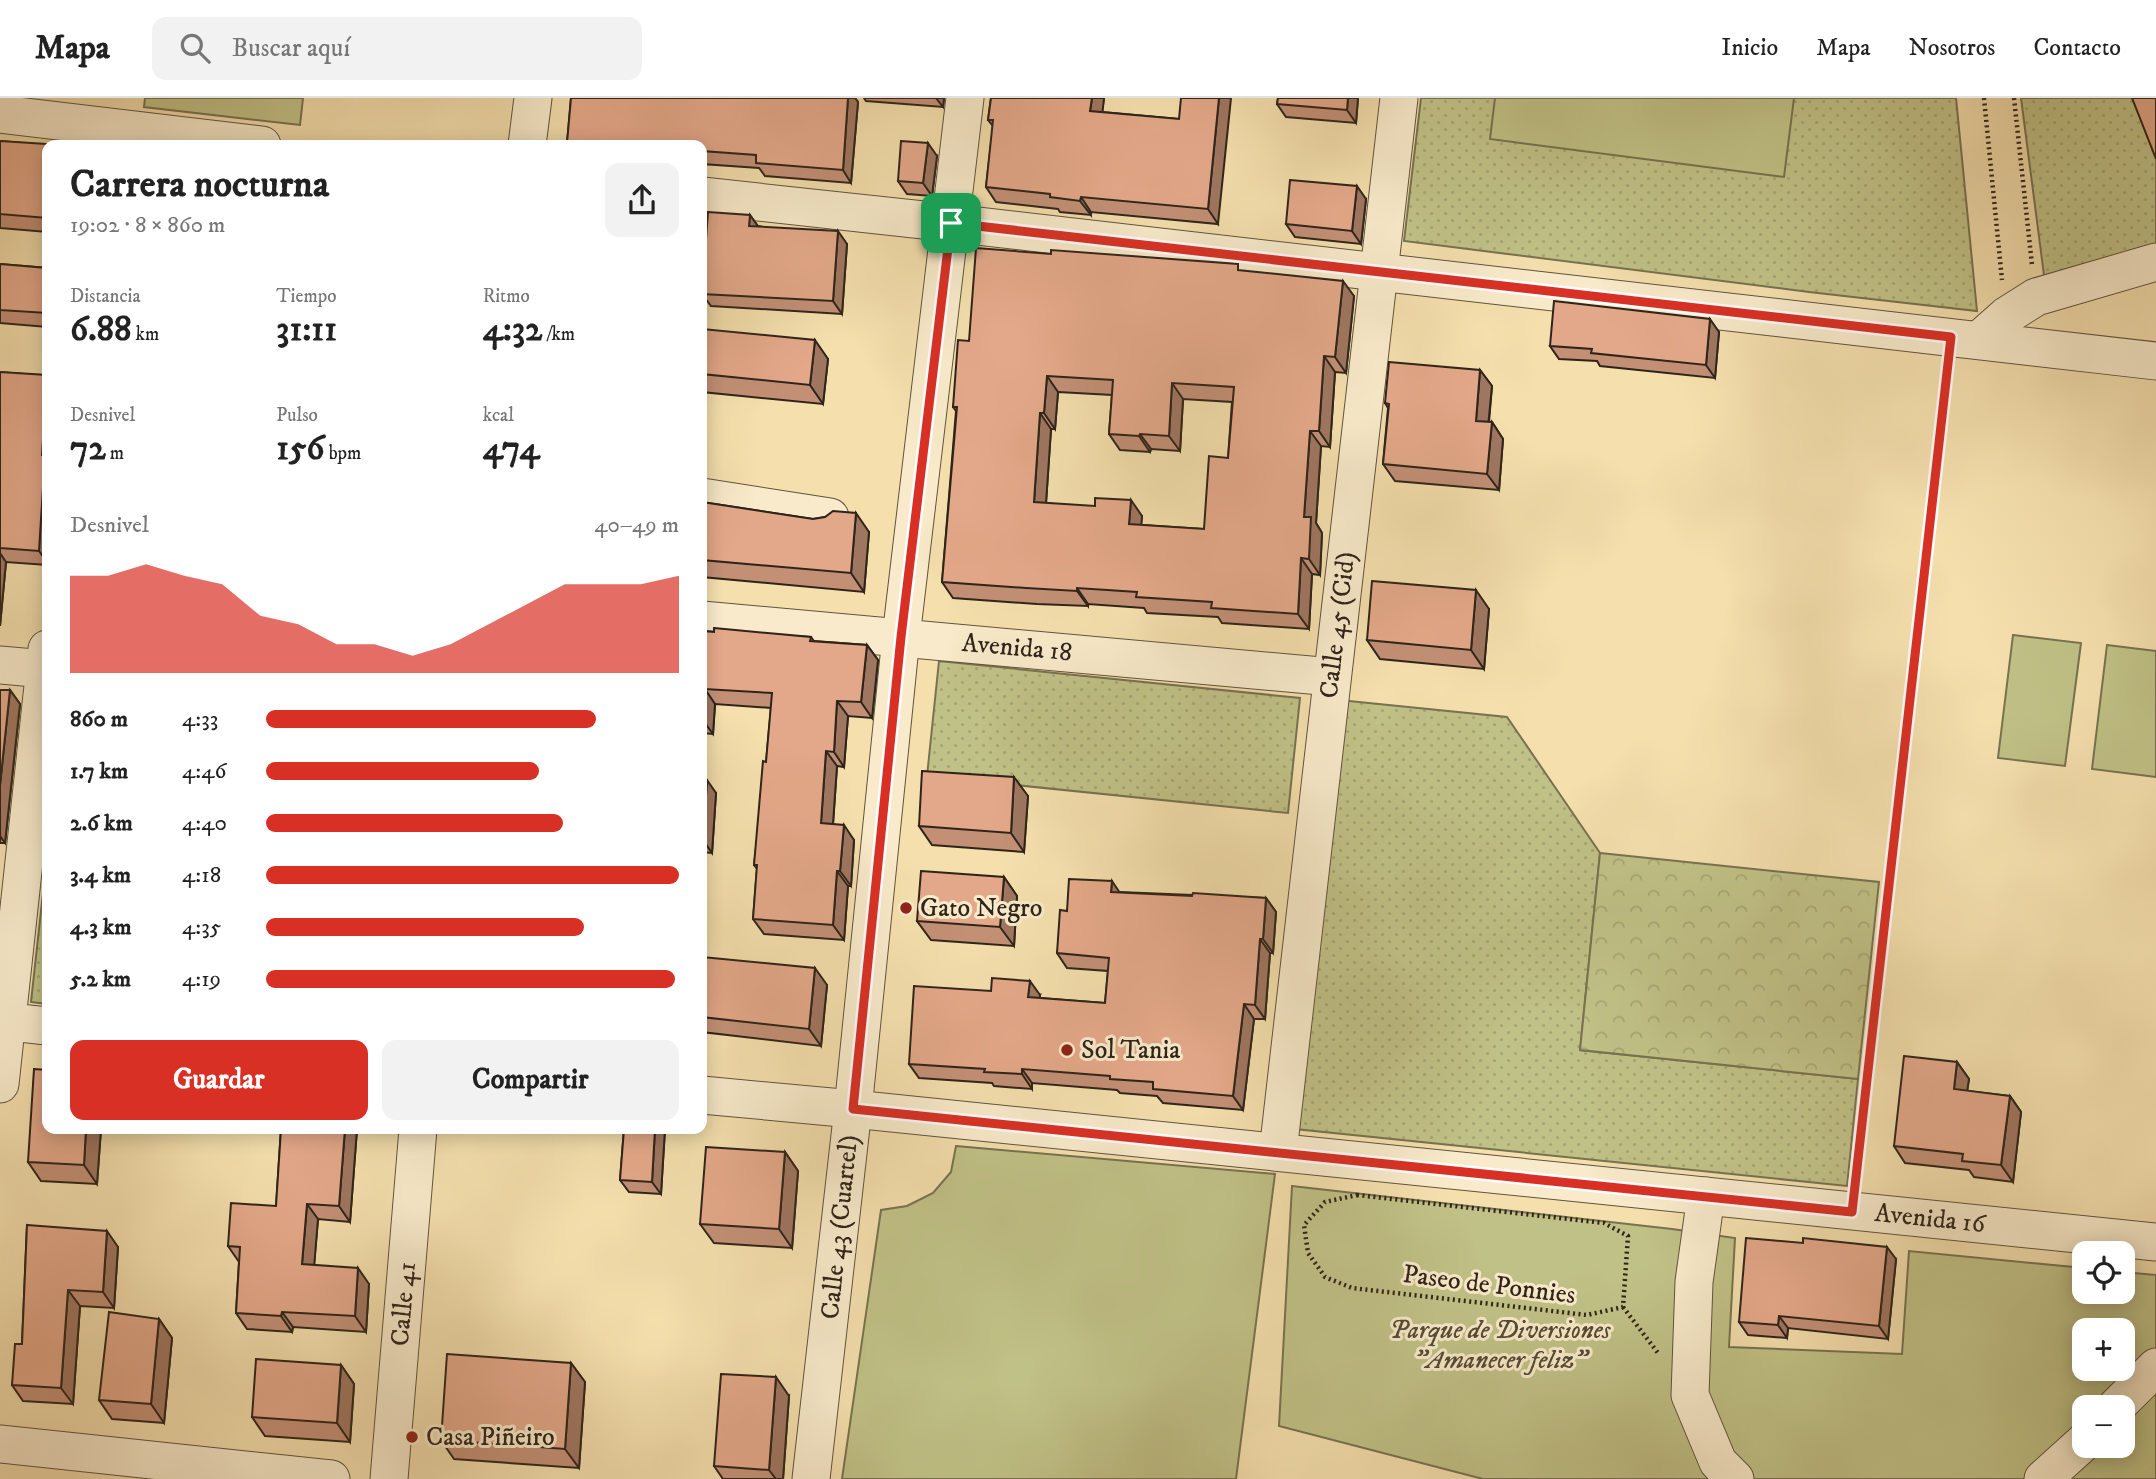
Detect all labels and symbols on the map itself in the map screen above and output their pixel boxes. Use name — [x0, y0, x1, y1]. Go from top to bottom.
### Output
pin — [921, 193, 981, 253]
street label: Calle 45 (Cid) — [1313, 550, 1363, 700]
street label: Avenida 18 — [960, 627, 1074, 669]
place label: Gato Negro — [920, 892, 1042, 925]
marker: Gato Negro — [898, 900, 914, 916]
place label: Sol Tania — [1081, 1034, 1180, 1067]
marker: Sol Tania — [1059, 1042, 1075, 1058]
street label: Calle 43 (Cuartel) — [814, 1133, 866, 1321]
street label: Avenida 16 — [1873, 1197, 1988, 1241]
street label: Paseo de Ponnies — [1401, 1258, 1577, 1312]
street label: Calle 41 — [384, 1260, 424, 1348]
park label: Parque de Diversiones "Amanecer feliz" — [1390, 1314, 1612, 1377]
place label: Casa Piñeiro — [426, 1421, 555, 1454]
marker: Casa Piñeiro — [404, 1429, 420, 1445]

